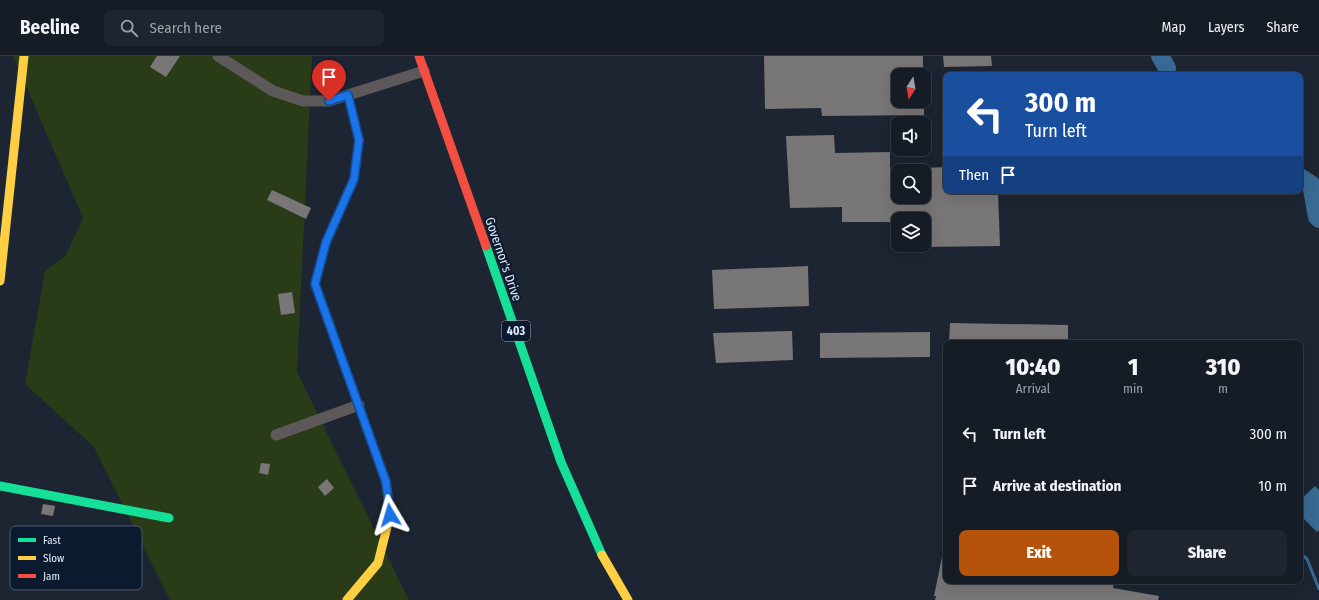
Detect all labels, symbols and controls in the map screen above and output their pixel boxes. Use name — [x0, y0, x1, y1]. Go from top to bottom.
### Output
search box — [104, 10, 384, 46]
text: Beeline — [20, 16, 80, 39]
icon: search — [118, 17, 140, 39]
text: Search here — [150, 19, 222, 37]
text: Map — [1162, 19, 1186, 36]
text: Layers — [1208, 19, 1244, 36]
text: Share — [1266, 19, 1299, 36]
pin — [312, 60, 346, 101]
icon: arrive — [318, 66, 340, 88]
north arrow — [891, 68, 931, 108]
map controls — [891, 68, 931, 252]
text: 300 m — [1025, 86, 1096, 119]
icon: left — [959, 88, 1011, 140]
button: sound — [891, 116, 931, 156]
text: Turn left — [1025, 120, 1087, 142]
button: search — [891, 164, 931, 204]
icon: arrive — [997, 164, 1019, 186]
text: Then — [959, 166, 989, 184]
button: layers — [891, 212, 931, 252]
street label: Governor's Drive — [482, 215, 525, 303]
road number: 403 — [502, 321, 530, 341]
text: 10:40 — [1006, 353, 1061, 381]
text: 1 — [1128, 353, 1138, 381]
text: 310 — [1206, 353, 1240, 381]
text: Arrival — [1016, 381, 1050, 396]
text: min — [1123, 381, 1143, 396]
text: m — [1218, 381, 1228, 396]
icon: left — [959, 423, 981, 445]
text: Turn left — [993, 425, 1046, 443]
text: 300 m — [1250, 425, 1287, 443]
icon: arrive — [959, 475, 981, 497]
text: Arrive at destination — [993, 477, 1121, 495]
text: 10 m — [1258, 477, 1287, 495]
position arrow — [369, 494, 411, 536]
legend — [10, 526, 142, 590]
button: Exit — [959, 530, 1119, 576]
button: Share — [1127, 530, 1287, 576]
text: Fast — [43, 534, 61, 547]
text: Slow — [43, 552, 64, 565]
text: Jam — [43, 570, 60, 583]

